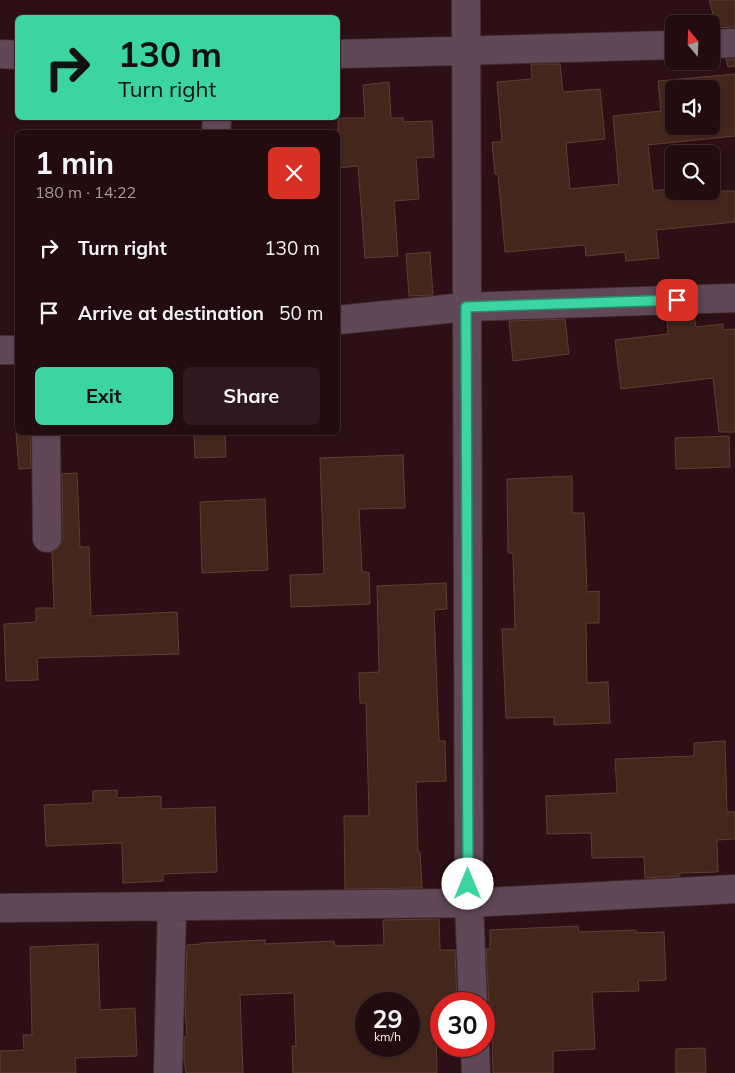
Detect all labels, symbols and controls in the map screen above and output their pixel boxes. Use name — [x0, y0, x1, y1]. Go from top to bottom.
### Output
north arrow — [665, 15, 720, 70]
map controls — [665, 15, 720, 200]
text: 130 m — [118, 32, 222, 76]
icon: right — [35, 35, 100, 100]
text: Turn right — [118, 75, 216, 103]
button: sound — [665, 80, 720, 135]
text: 1 min — [35, 144, 114, 182]
button: search — [665, 145, 720, 200]
button: close — [268, 147, 320, 199]
text: 180 m · 14:22 — [35, 182, 136, 202]
icon: right — [35, 234, 63, 262]
text: Turn right — [78, 236, 167, 260]
text: 130 m — [264, 236, 320, 260]
pin — [656, 279, 698, 321]
icon: arrive — [663, 286, 691, 314]
icon: arrive — [35, 299, 63, 327]
text: Arrive at destination — [78, 301, 264, 325]
text: 50 m — [279, 301, 323, 325]
button: Exit — [35, 367, 173, 425]
button: Share — [183, 367, 320, 425]
position arrow — [441, 857, 493, 909]
speed limit sign: 30 — [430, 992, 495, 1057]
text: 29 — [372, 1003, 403, 1034]
text: km/h — [374, 1029, 401, 1044]

